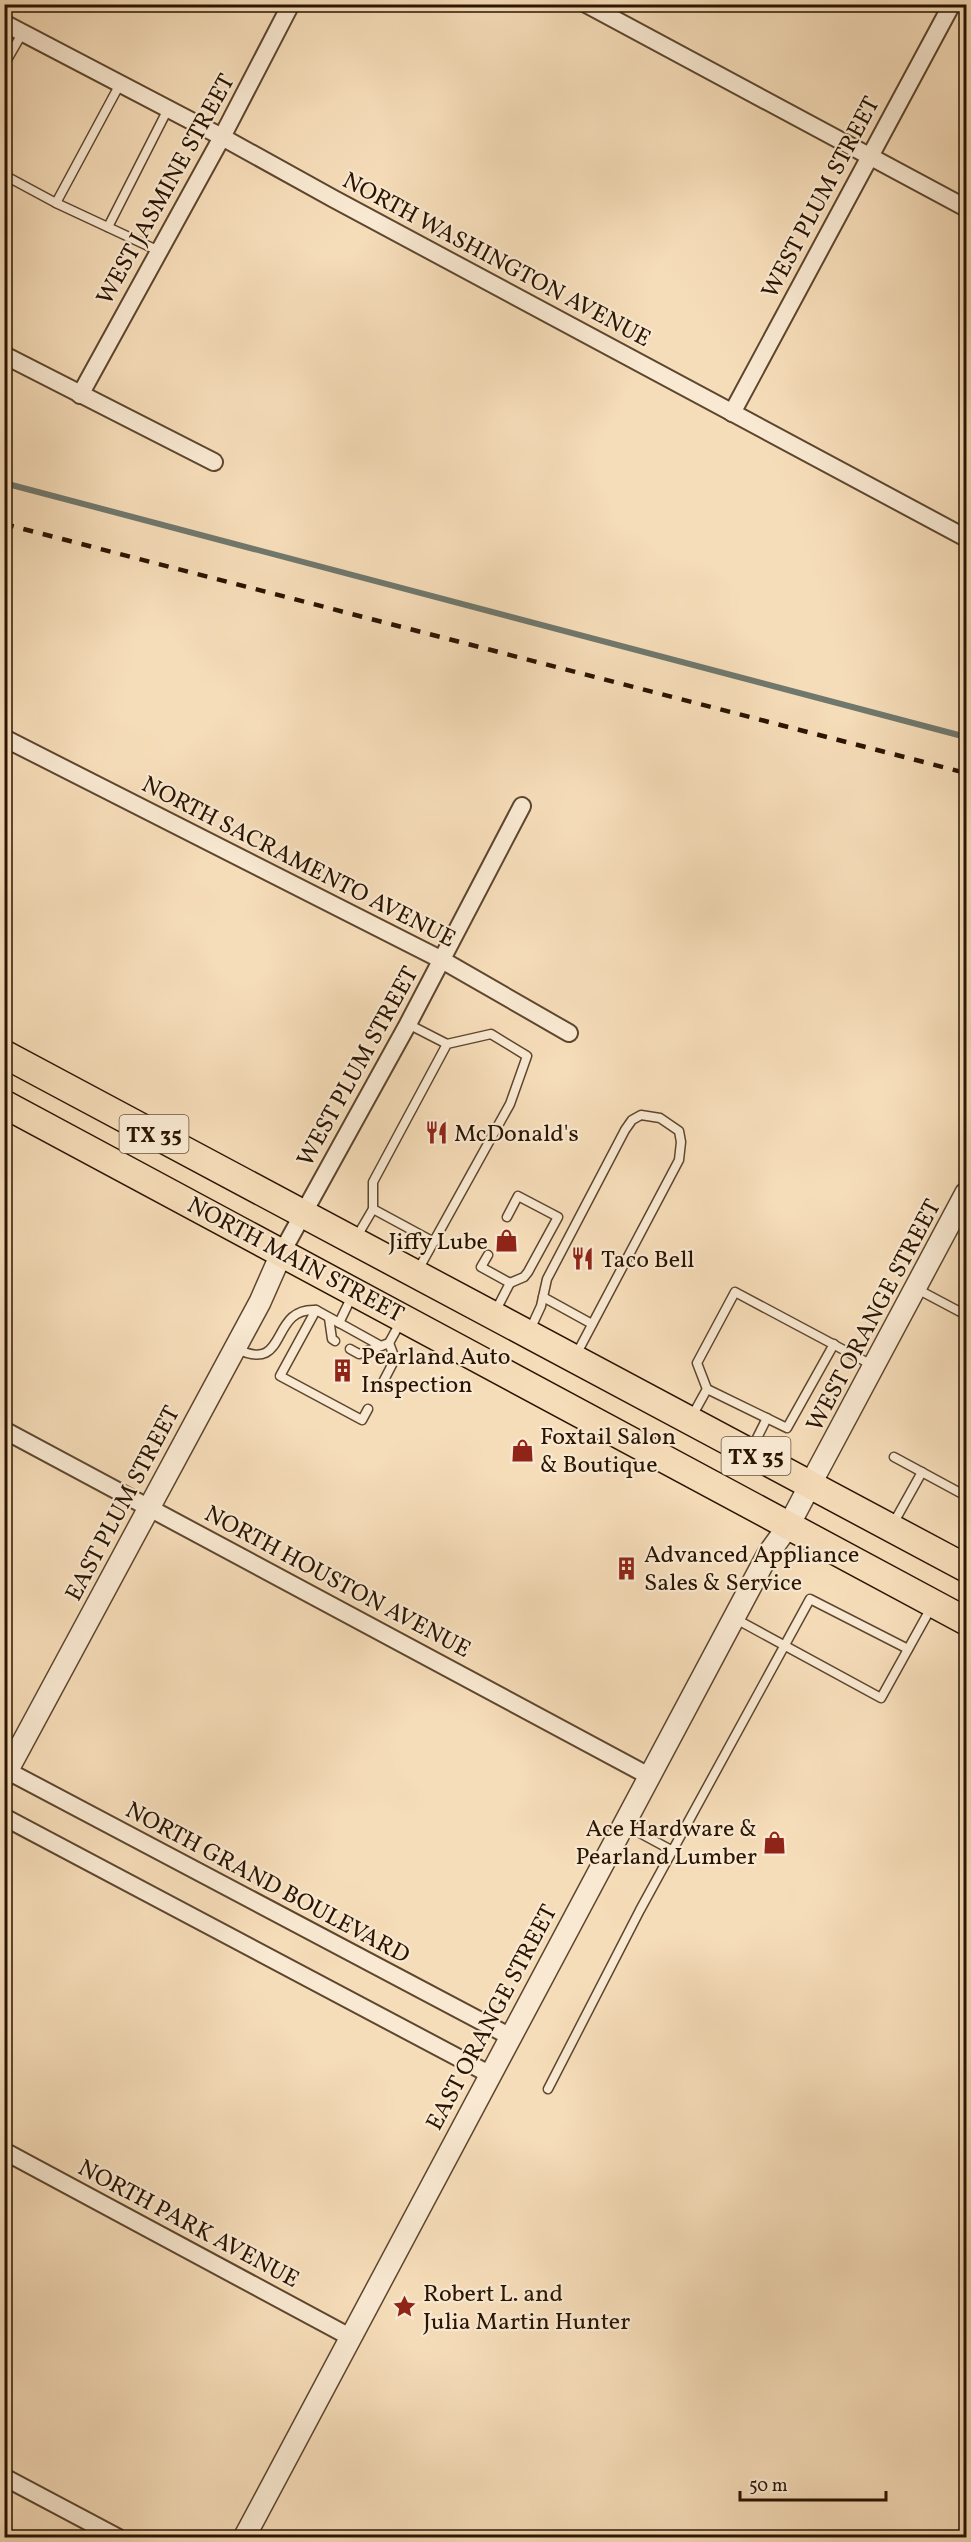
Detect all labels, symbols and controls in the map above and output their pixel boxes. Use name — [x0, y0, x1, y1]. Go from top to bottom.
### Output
street label: WEST JASMINE STREET — [89, 68, 244, 312]
street label: WEST PLUM STREET — [754, 91, 889, 305]
street label: NORTH WASHINGTON AVENUE — [336, 165, 656, 357]
street label: NORTH SACRAMENTO AVENUE — [135, 769, 461, 957]
street label: WEST PLUM STREET — [290, 961, 428, 1173]
road number: TX 35 — [120, 1115, 188, 1153]
place label: McDonald's — [454, 1118, 579, 1152]
restaurant icon: McDonald's — [423, 1120, 449, 1146]
street label: NORTH MAIN STREET — [181, 1189, 410, 1332]
street label: WEST ORANGE STREET — [799, 1194, 951, 1438]
place label: Jiffy Lube — [388, 1226, 488, 1260]
shop icon: Jiffy Lube — [493, 1228, 519, 1254]
place label: Taco Bell — [601, 1244, 695, 1278]
restaurant icon: Taco Bell — [570, 1246, 596, 1272]
place label: Pearland Auto Inspection — [361, 1341, 511, 1403]
building icon: Pearland Auto Inspection — [330, 1357, 356, 1383]
street label: EAST PLUM STREET — [58, 1400, 190, 1608]
place label: Foxtail Salon & Boutique — [540, 1421, 676, 1483]
shop icon: Foxtail Salon & Boutique — [509, 1437, 535, 1463]
road number: TX 35 — [722, 1437, 790, 1475]
street label: NORTH HOUSTON AVENUE — [198, 1498, 476, 1668]
place label: Advanced Appliance Sales & Service — [644, 1539, 859, 1601]
building icon: Advanced Appliance Sales & Service — [613, 1555, 639, 1581]
street label: NORTH GRAND BOULEVARD — [119, 1794, 415, 1973]
place label: Ace Hardware & Pearland Lumber — [576, 1813, 757, 1875]
shop icon: Ace Hardware & Pearland Lumber — [762, 1829, 788, 1855]
street label: EAST ORANGE STREET — [419, 1899, 567, 2137]
street label: NORTH PARK AVENUE — [71, 2152, 305, 2298]
place label: Robert L. and Julia Martin Hunter — [423, 2278, 630, 2340]
place icon: Robert L. and Julia Martin Hunter — [392, 2294, 418, 2320]
scale bar — [740, 2464, 886, 2502]
text: 50 m — [749, 2474, 788, 2499]

